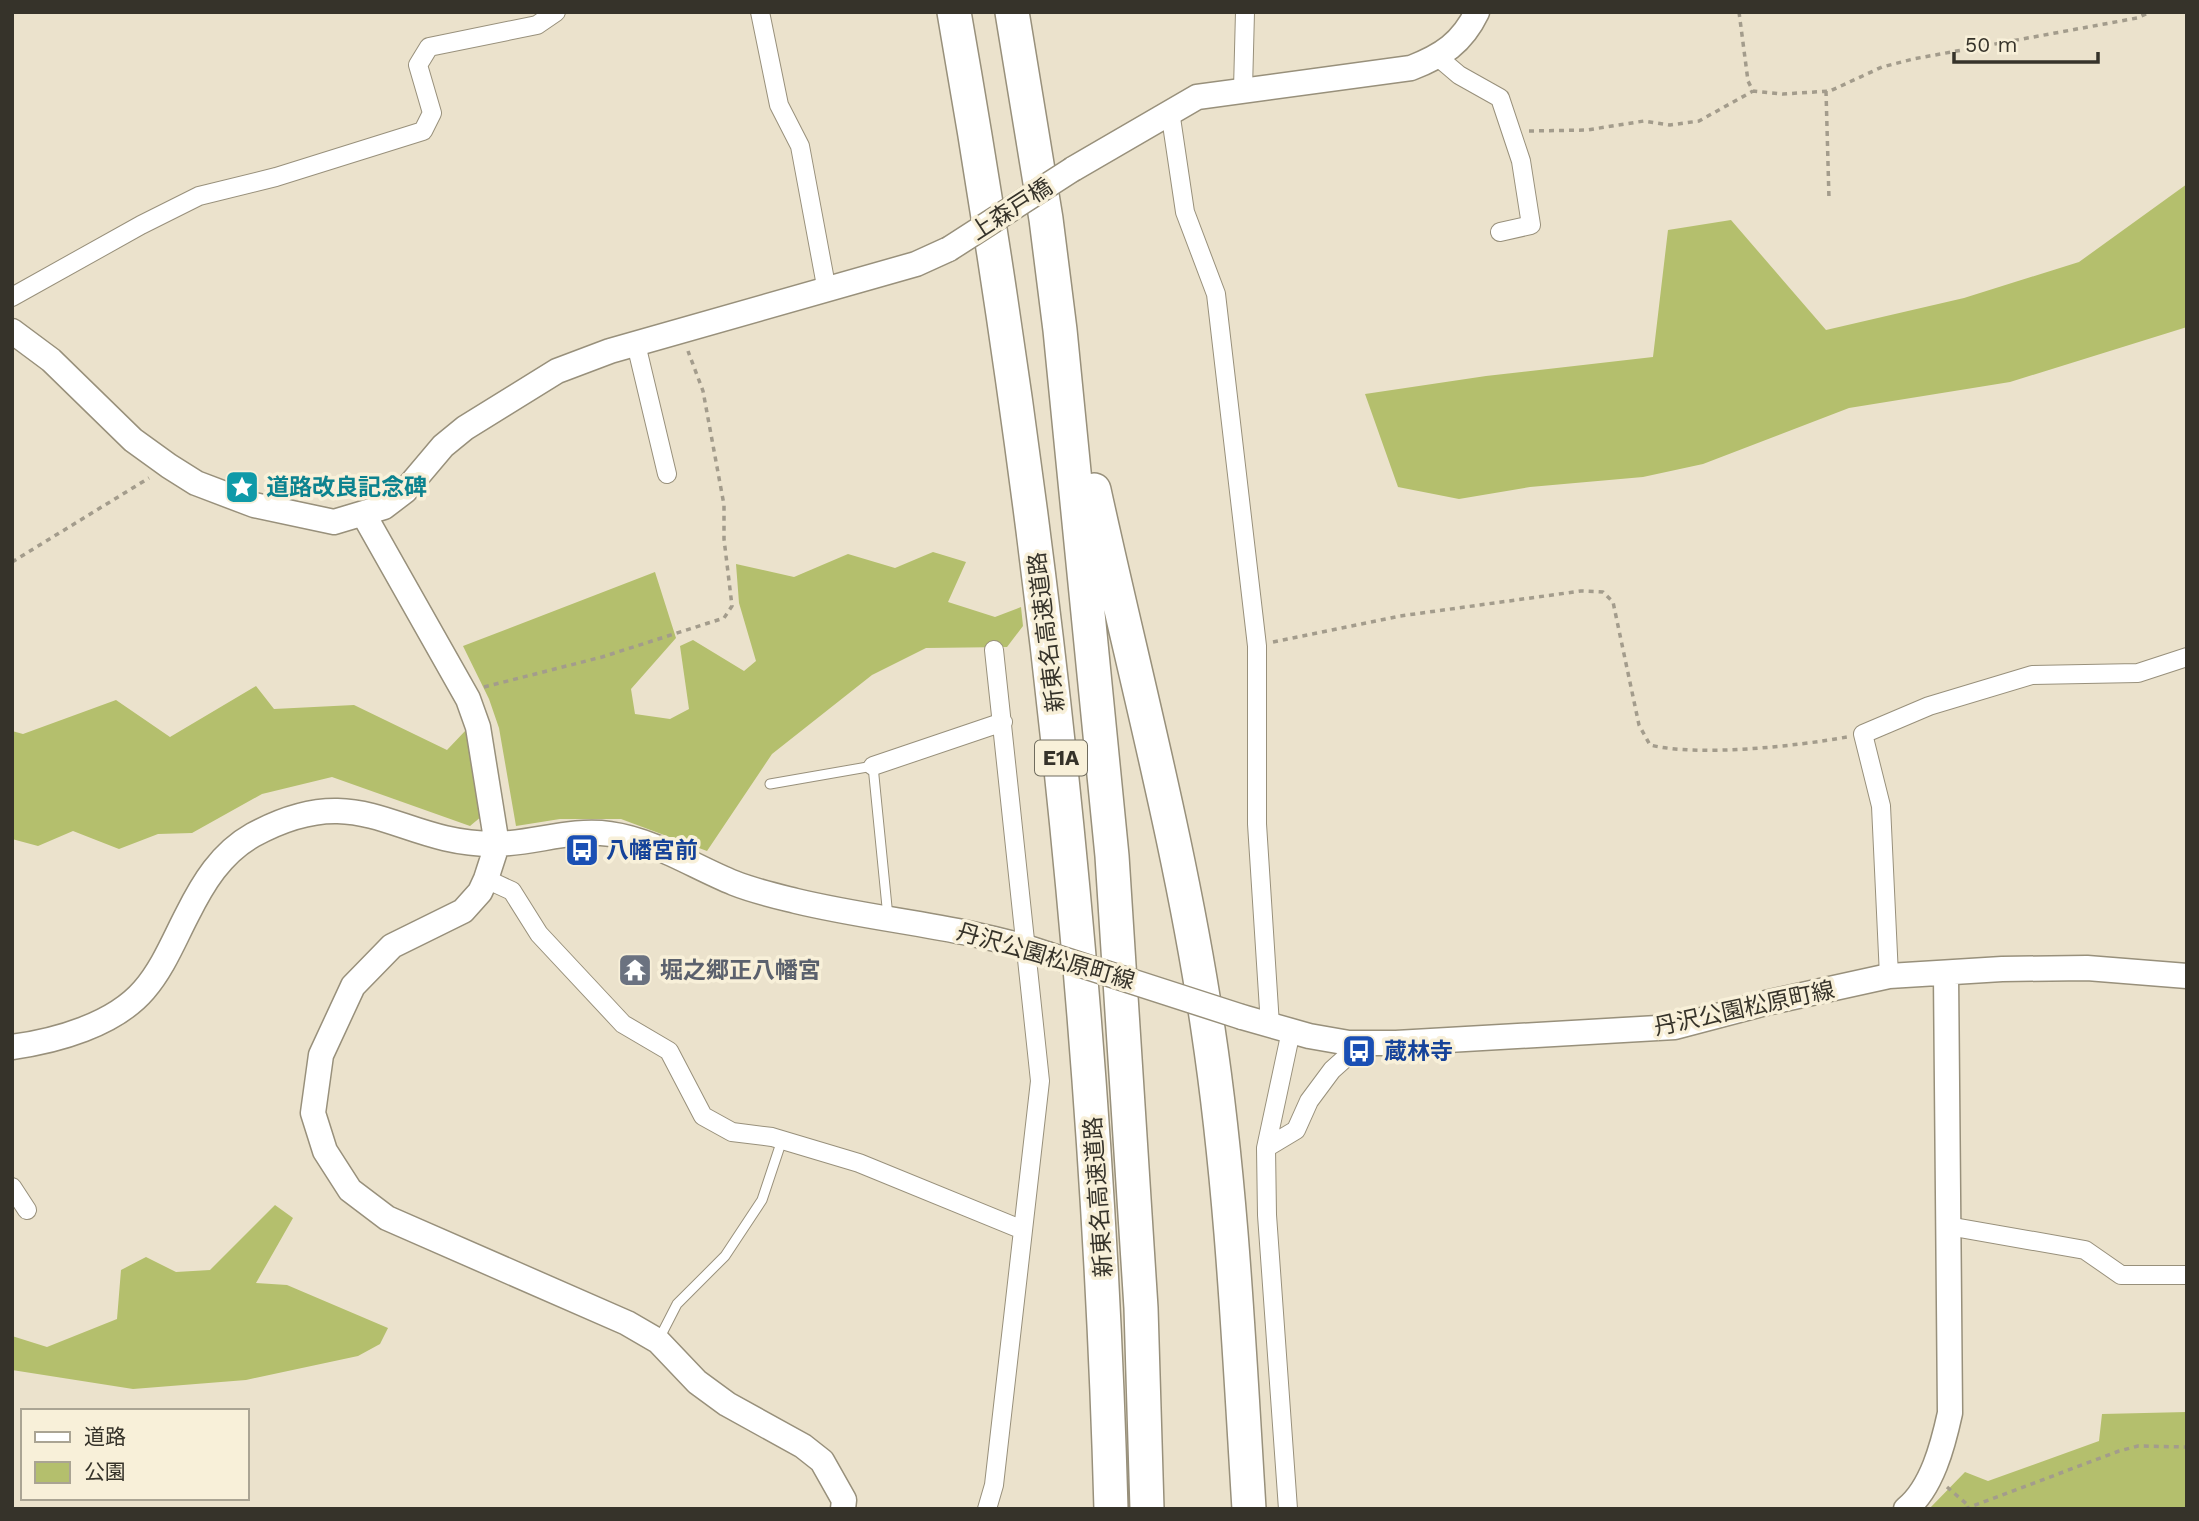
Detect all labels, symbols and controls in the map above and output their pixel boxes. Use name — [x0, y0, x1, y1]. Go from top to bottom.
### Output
scale bar — [1954, 21, 2098, 65]
text: 50 m — [1965, 32, 2017, 57]
street label: 上森戸橋 — [965, 173, 1057, 246]
place icon: 道路改良記念碑 — [223, 468, 261, 506]
place label: 道路改良記念碑 — [266, 474, 427, 501]
street label: 新東名高速道路 — [1023, 550, 1070, 713]
road number: E1A — [1035, 740, 1087, 776]
bus stop icon: 八幡宮前 — [563, 831, 601, 869]
place label: 八幡宮前 — [606, 837, 698, 864]
street label: 丹沢公園松原町線 — [954, 918, 1138, 995]
temple icon: 堀之郷正八幡宮 — [616, 951, 654, 989]
place label: 堀之郷正八幡宮 — [660, 957, 821, 984]
street label: 丹沢公園松原町線 — [1651, 976, 1837, 1041]
bus stop icon: 蔵林寺 — [1340, 1032, 1378, 1070]
place label: 蔵林寺 — [1384, 1038, 1453, 1065]
street label: 新東名高速道路 — [1079, 1116, 1118, 1278]
legend — [21, 1409, 248, 1500]
text: 道路 — [84, 1424, 126, 1449]
text: 公園 — [84, 1459, 126, 1484]

